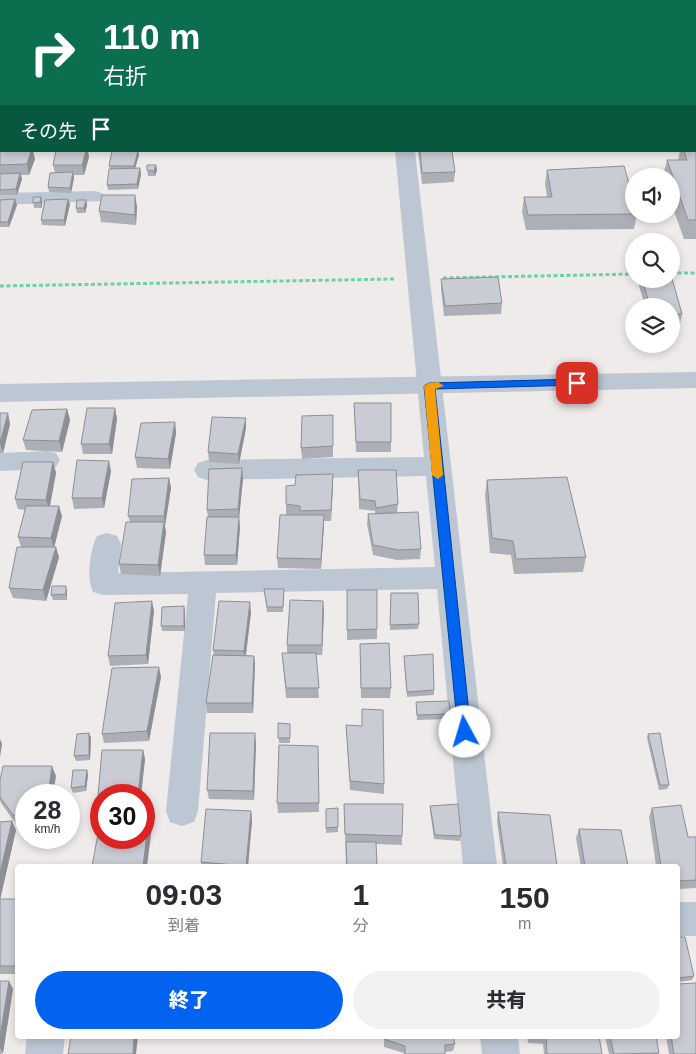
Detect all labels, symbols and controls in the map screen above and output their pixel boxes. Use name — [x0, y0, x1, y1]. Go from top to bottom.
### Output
text: 110 m — [103, 17, 200, 56]
icon: right — [20, 20, 85, 85]
text: 右折 — [103, 64, 147, 89]
icon: arrive — [87, 115, 115, 143]
text: その先 — [20, 121, 77, 142]
map controls — [625, 168, 680, 353]
button: sound — [625, 168, 680, 223]
button: search — [625, 233, 680, 288]
button: layers — [625, 298, 680, 353]
pin — [556, 362, 598, 404]
icon: arrive — [563, 369, 591, 397]
position arrow — [438, 705, 490, 757]
speed limit sign: 30 — [90, 784, 155, 849]
text: 28 — [34, 796, 61, 824]
text: km/h — [34, 822, 61, 836]
text: 09:03 — [145, 878, 222, 911]
text: 1 — [352, 878, 369, 911]
text: 150 — [500, 881, 550, 914]
text: m — [518, 915, 531, 932]
text: 到着 — [168, 917, 200, 934]
text: 分 — [353, 917, 369, 934]
button: 終了 — [35, 971, 343, 1029]
button: 共有 — [353, 971, 660, 1029]

